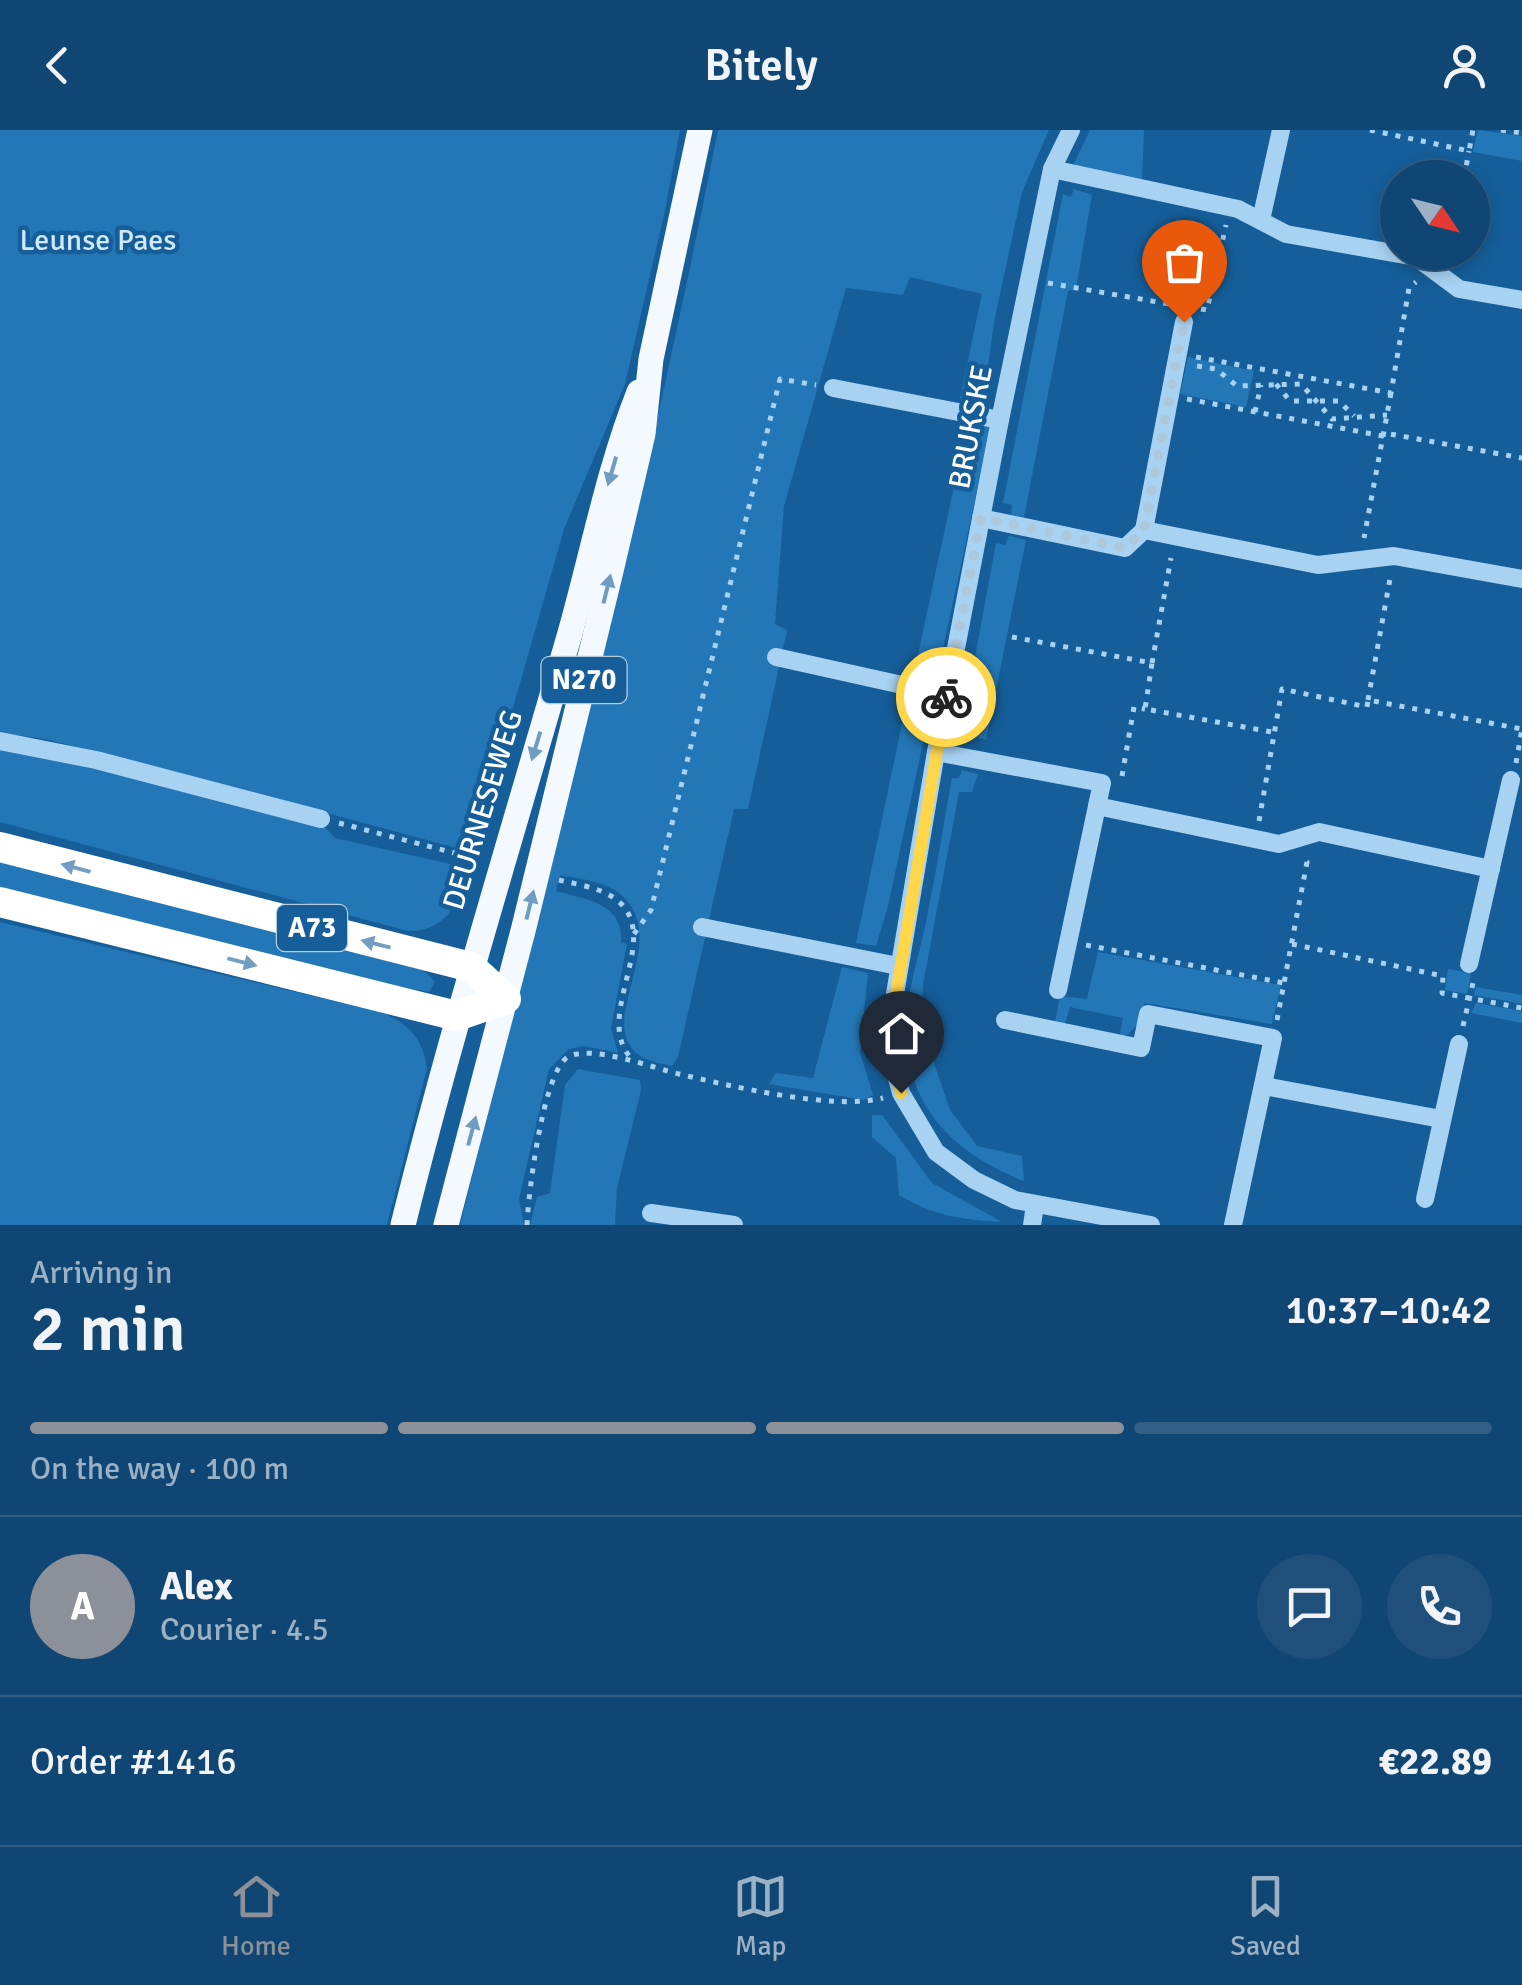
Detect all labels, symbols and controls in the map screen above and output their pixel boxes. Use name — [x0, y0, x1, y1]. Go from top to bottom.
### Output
icon: back — [30, 38, 85, 93]
text: Bitely — [704, 38, 818, 93]
icon: person — [1437, 38, 1492, 93]
north arrow — [1380, 160, 1490, 270]
map controls — [1380, 160, 1490, 270]
pin — [1142, 220, 1227, 323]
park label: Leunse Paes — [19, 222, 177, 259]
icon: bag — [1157, 235, 1212, 290]
street label: BRUKSKE — [941, 362, 1001, 492]
one-way arrow — [604, 456, 619, 486]
one-way arrow — [600, 573, 615, 604]
courier — [896, 647, 996, 747]
road number: N270 — [542, 657, 626, 703]
icon: bike — [919, 670, 974, 725]
street label: DEURNESEWEG — [435, 706, 531, 914]
one-way arrow — [527, 731, 542, 761]
one-way arrow — [60, 859, 91, 875]
one-way arrow — [522, 889, 538, 920]
road number: A73 — [277, 905, 347, 951]
one-way arrow — [360, 935, 391, 951]
one-way arrow — [227, 955, 258, 971]
pin — [859, 991, 944, 1094]
icon: home — [874, 1006, 929, 1061]
one-way arrow — [464, 1115, 480, 1146]
text: Arriving in — [30, 1253, 172, 1292]
text: 10:37–10:42 — [1286, 1287, 1492, 1334]
text: 2 min — [30, 1289, 186, 1369]
text: On the way · 100 m — [30, 1449, 289, 1488]
button: chat — [1257, 1554, 1362, 1659]
button: phone — [1387, 1554, 1492, 1659]
text: Alex — [160, 1563, 233, 1610]
text: A — [70, 1583, 95, 1630]
text: Courier · 4.5 — [160, 1610, 329, 1649]
text: Order #1416 — [30, 1738, 237, 1785]
text: €22.89 — [1379, 1738, 1492, 1785]
tab: Home — [221, 1869, 291, 1963]
tab: Map — [733, 1869, 788, 1963]
tab: Saved — [1230, 1869, 1301, 1963]

